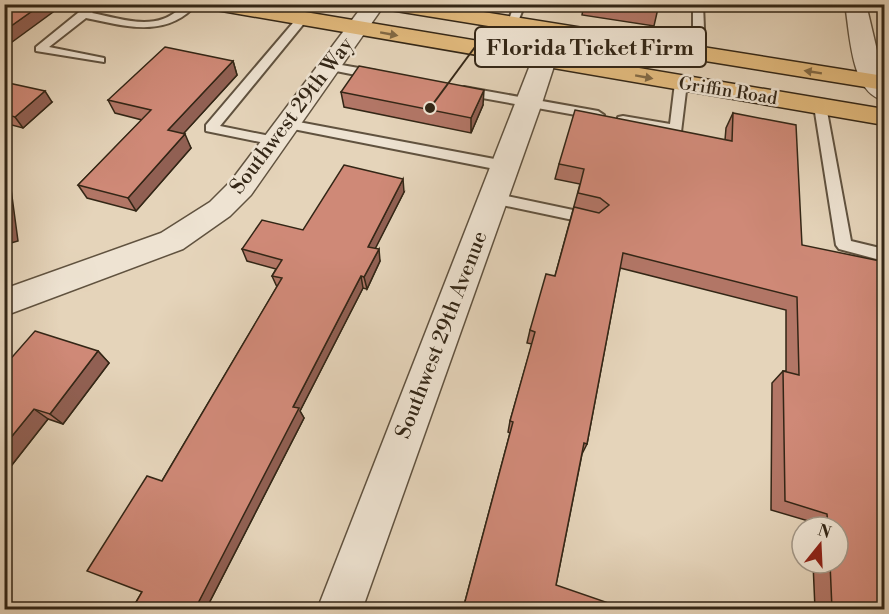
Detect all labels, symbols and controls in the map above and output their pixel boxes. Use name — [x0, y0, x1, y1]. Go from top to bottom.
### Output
callout: Florida Ticket Firm — [475, 27, 706, 67]
one-way arrow — [380, 30, 399, 39]
street label: Southwest 29th Way — [225, 32, 360, 200]
text: Florida Ticket Firm — [486, 35, 694, 62]
one-way arrow — [803, 67, 822, 76]
one-way arrow — [634, 72, 653, 81]
street label: Griffin Road — [677, 72, 780, 110]
street label: Southwest 29th Avenue — [390, 227, 494, 443]
north arrow — [790, 515, 850, 575]
text: N — [815, 520, 834, 543]

